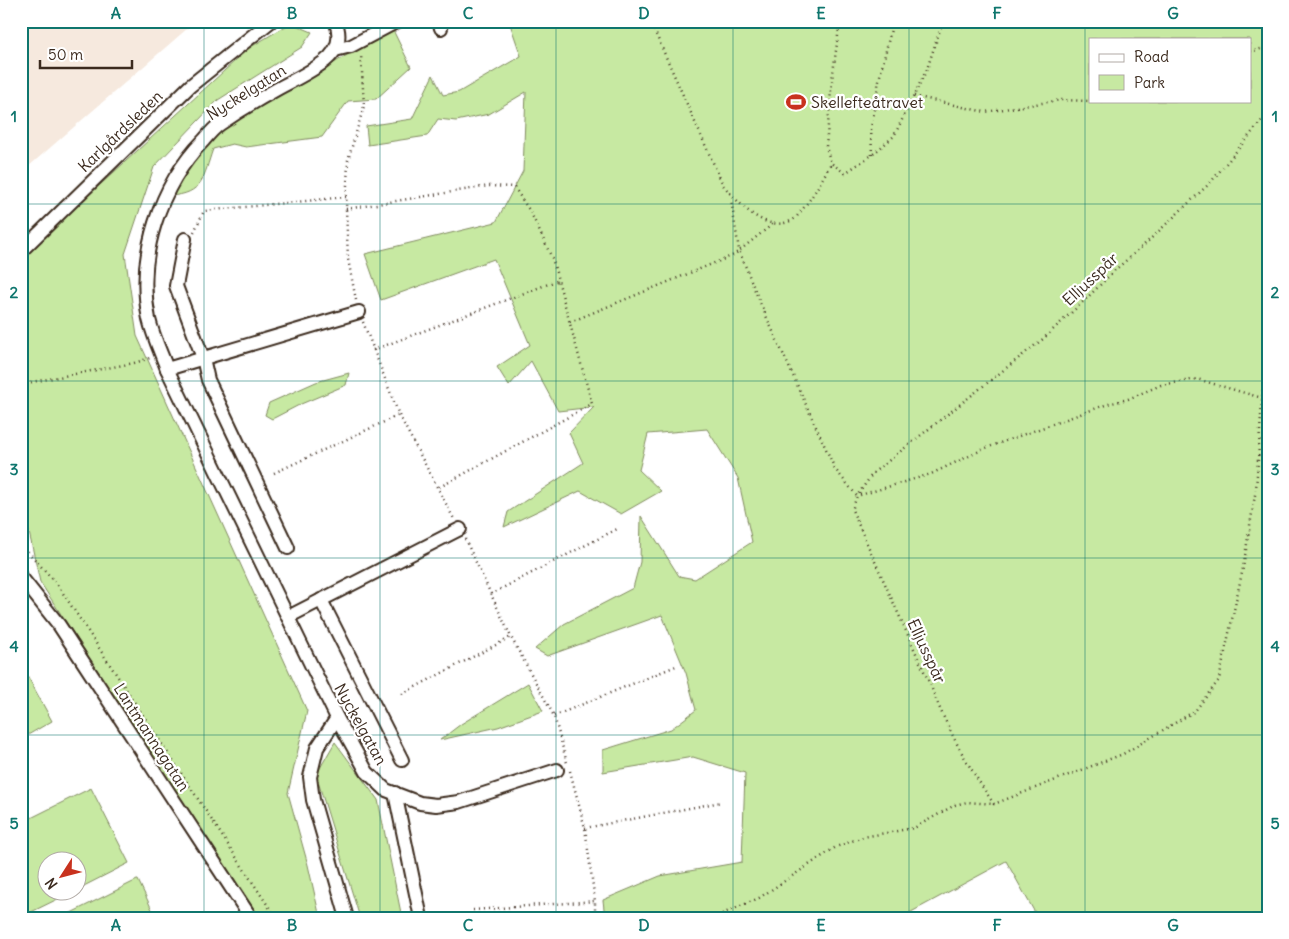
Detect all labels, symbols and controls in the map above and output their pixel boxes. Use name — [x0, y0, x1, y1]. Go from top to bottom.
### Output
text: A — [111, 3, 121, 23]
text: B — [287, 3, 298, 23]
text: C — [463, 3, 474, 23]
text: D — [638, 3, 650, 23]
text: E — [816, 3, 826, 23]
text: F — [992, 3, 1002, 23]
text: G — [1167, 3, 1179, 23]
scale bar — [40, 38, 132, 70]
legend — [1089, 38, 1252, 102]
text: 50 m — [48, 45, 83, 64]
text: Road — [1134, 47, 1169, 66]
street label: Nyckelgatan — [202, 60, 290, 124]
text: Park — [1134, 73, 1165, 92]
street label: Karlgårdsleden — [74, 86, 166, 176]
sports icon: Skellefteåtravet — [785, 91, 807, 113]
place label: Skellefteåtravet — [811, 92, 924, 112]
text: 1 — [11, 106, 17, 126]
text: 1 — [1272, 106, 1278, 126]
street label: Elljusspår — [1058, 248, 1122, 310]
text: 2 — [10, 282, 19, 302]
text: 2 — [1271, 282, 1280, 302]
text: 3 — [9, 459, 19, 479]
text: 3 — [1270, 459, 1280, 479]
street label: Elljusspår — [903, 616, 951, 687]
text: 4 — [9, 636, 19, 656]
text: 4 — [1270, 636, 1280, 656]
street label: Lantmannagatan — [110, 679, 194, 795]
street label: Nyckelgatan — [330, 680, 392, 768]
text: 5 — [9, 813, 19, 833]
text: 5 — [1270, 813, 1280, 833]
north arrow — [38, 852, 88, 902]
text: N — [41, 874, 62, 893]
text: A — [111, 915, 121, 935]
text: B — [287, 915, 298, 935]
text: C — [463, 915, 474, 935]
text: D — [638, 915, 650, 935]
text: E — [816, 915, 826, 935]
text: F — [992, 915, 1002, 935]
text: G — [1167, 915, 1179, 935]

